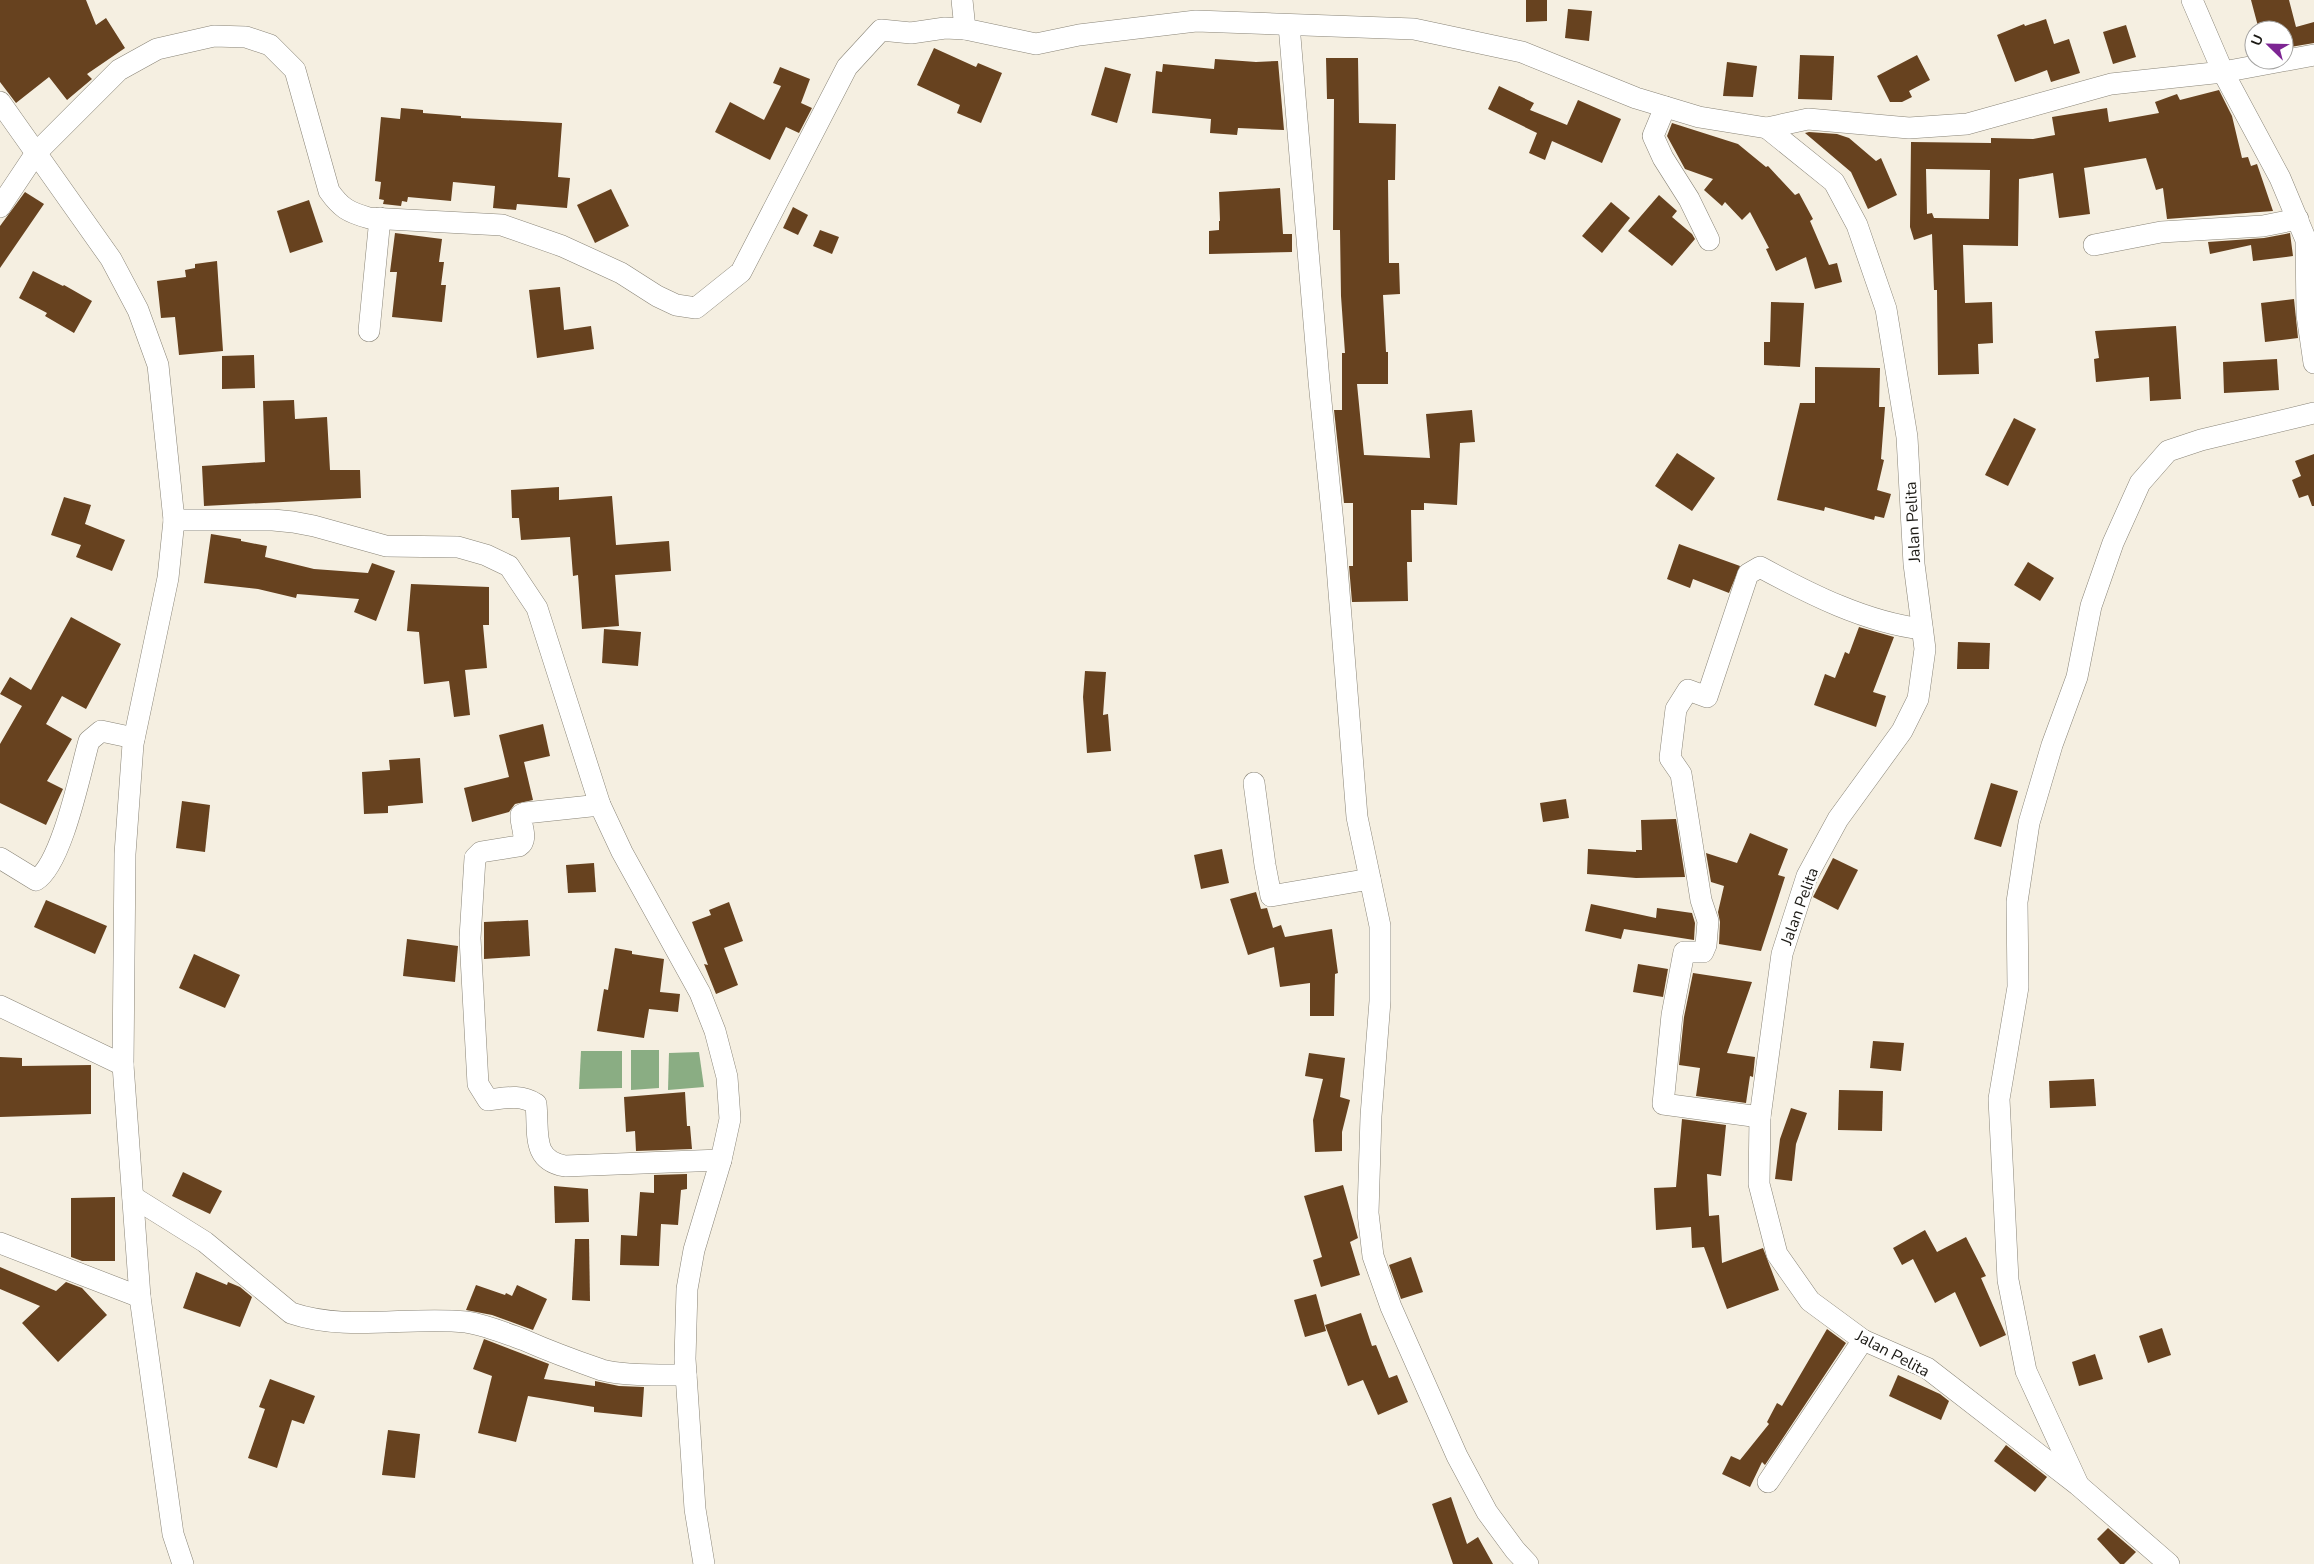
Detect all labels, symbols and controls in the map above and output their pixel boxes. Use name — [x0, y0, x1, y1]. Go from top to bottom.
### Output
north arrow — [2244, 20, 2294, 70]
text: U — [2247, 32, 2268, 49]
street label: Jalan Pelita — [1900, 481, 1926, 564]
street label: Jalan Pelita — [1775, 865, 1824, 949]
street label: Jalan Pelita — [1851, 1325, 1933, 1383]

